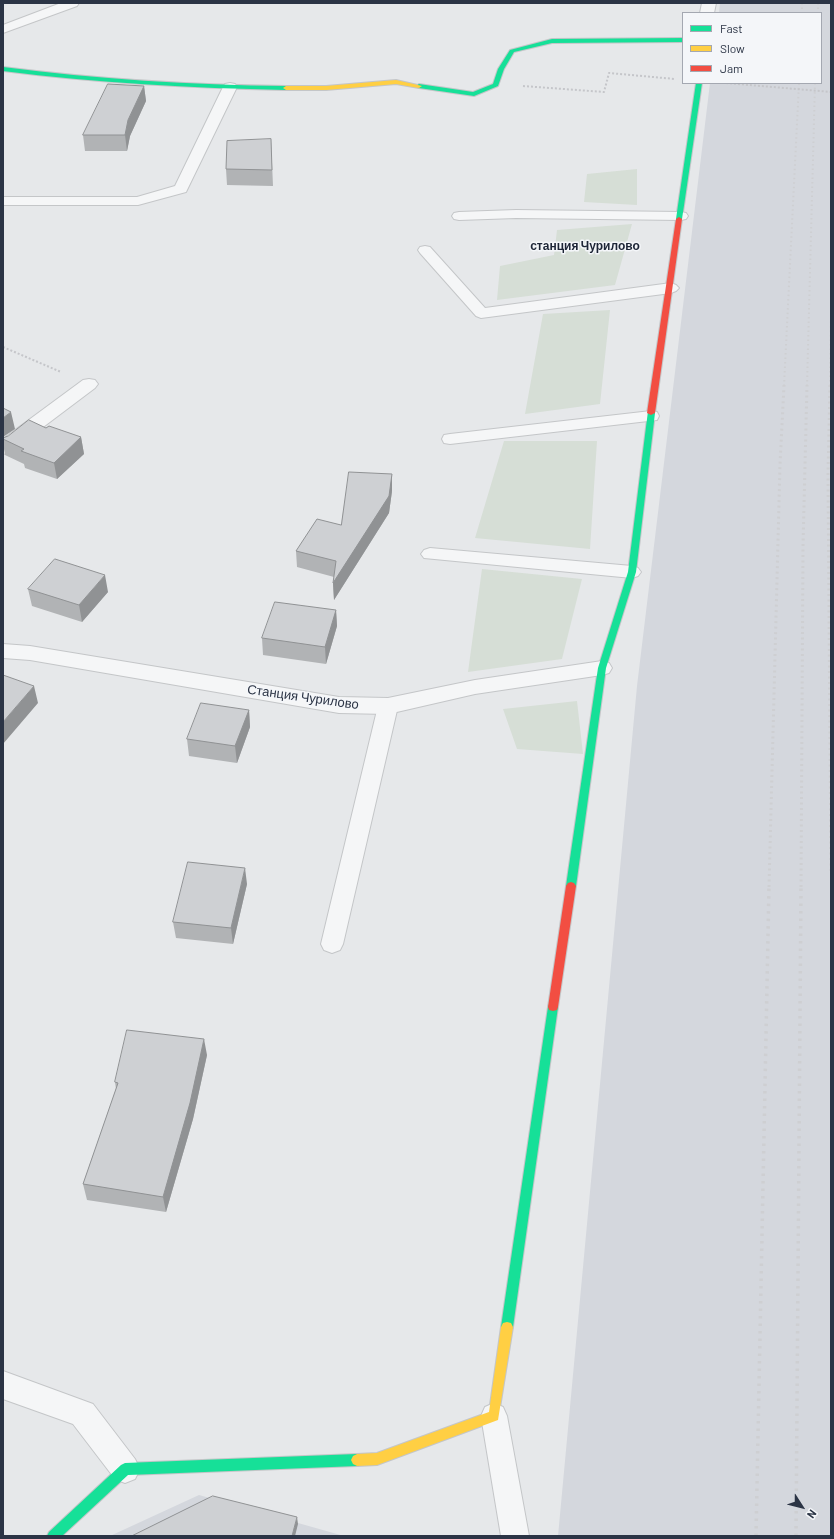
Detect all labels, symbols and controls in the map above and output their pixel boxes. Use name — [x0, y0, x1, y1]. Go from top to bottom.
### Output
legend — [682, 12, 822, 84]
text: Fast — [720, 21, 743, 35]
text: Slow — [720, 41, 745, 55]
text: Jam — [720, 61, 743, 75]
district label: станция Чурилово — [530, 239, 640, 253]
street label: Станция Чурилово — [246, 681, 360, 713]
north arrow — [782, 1487, 822, 1527]
text: N — [805, 1508, 820, 1521]

